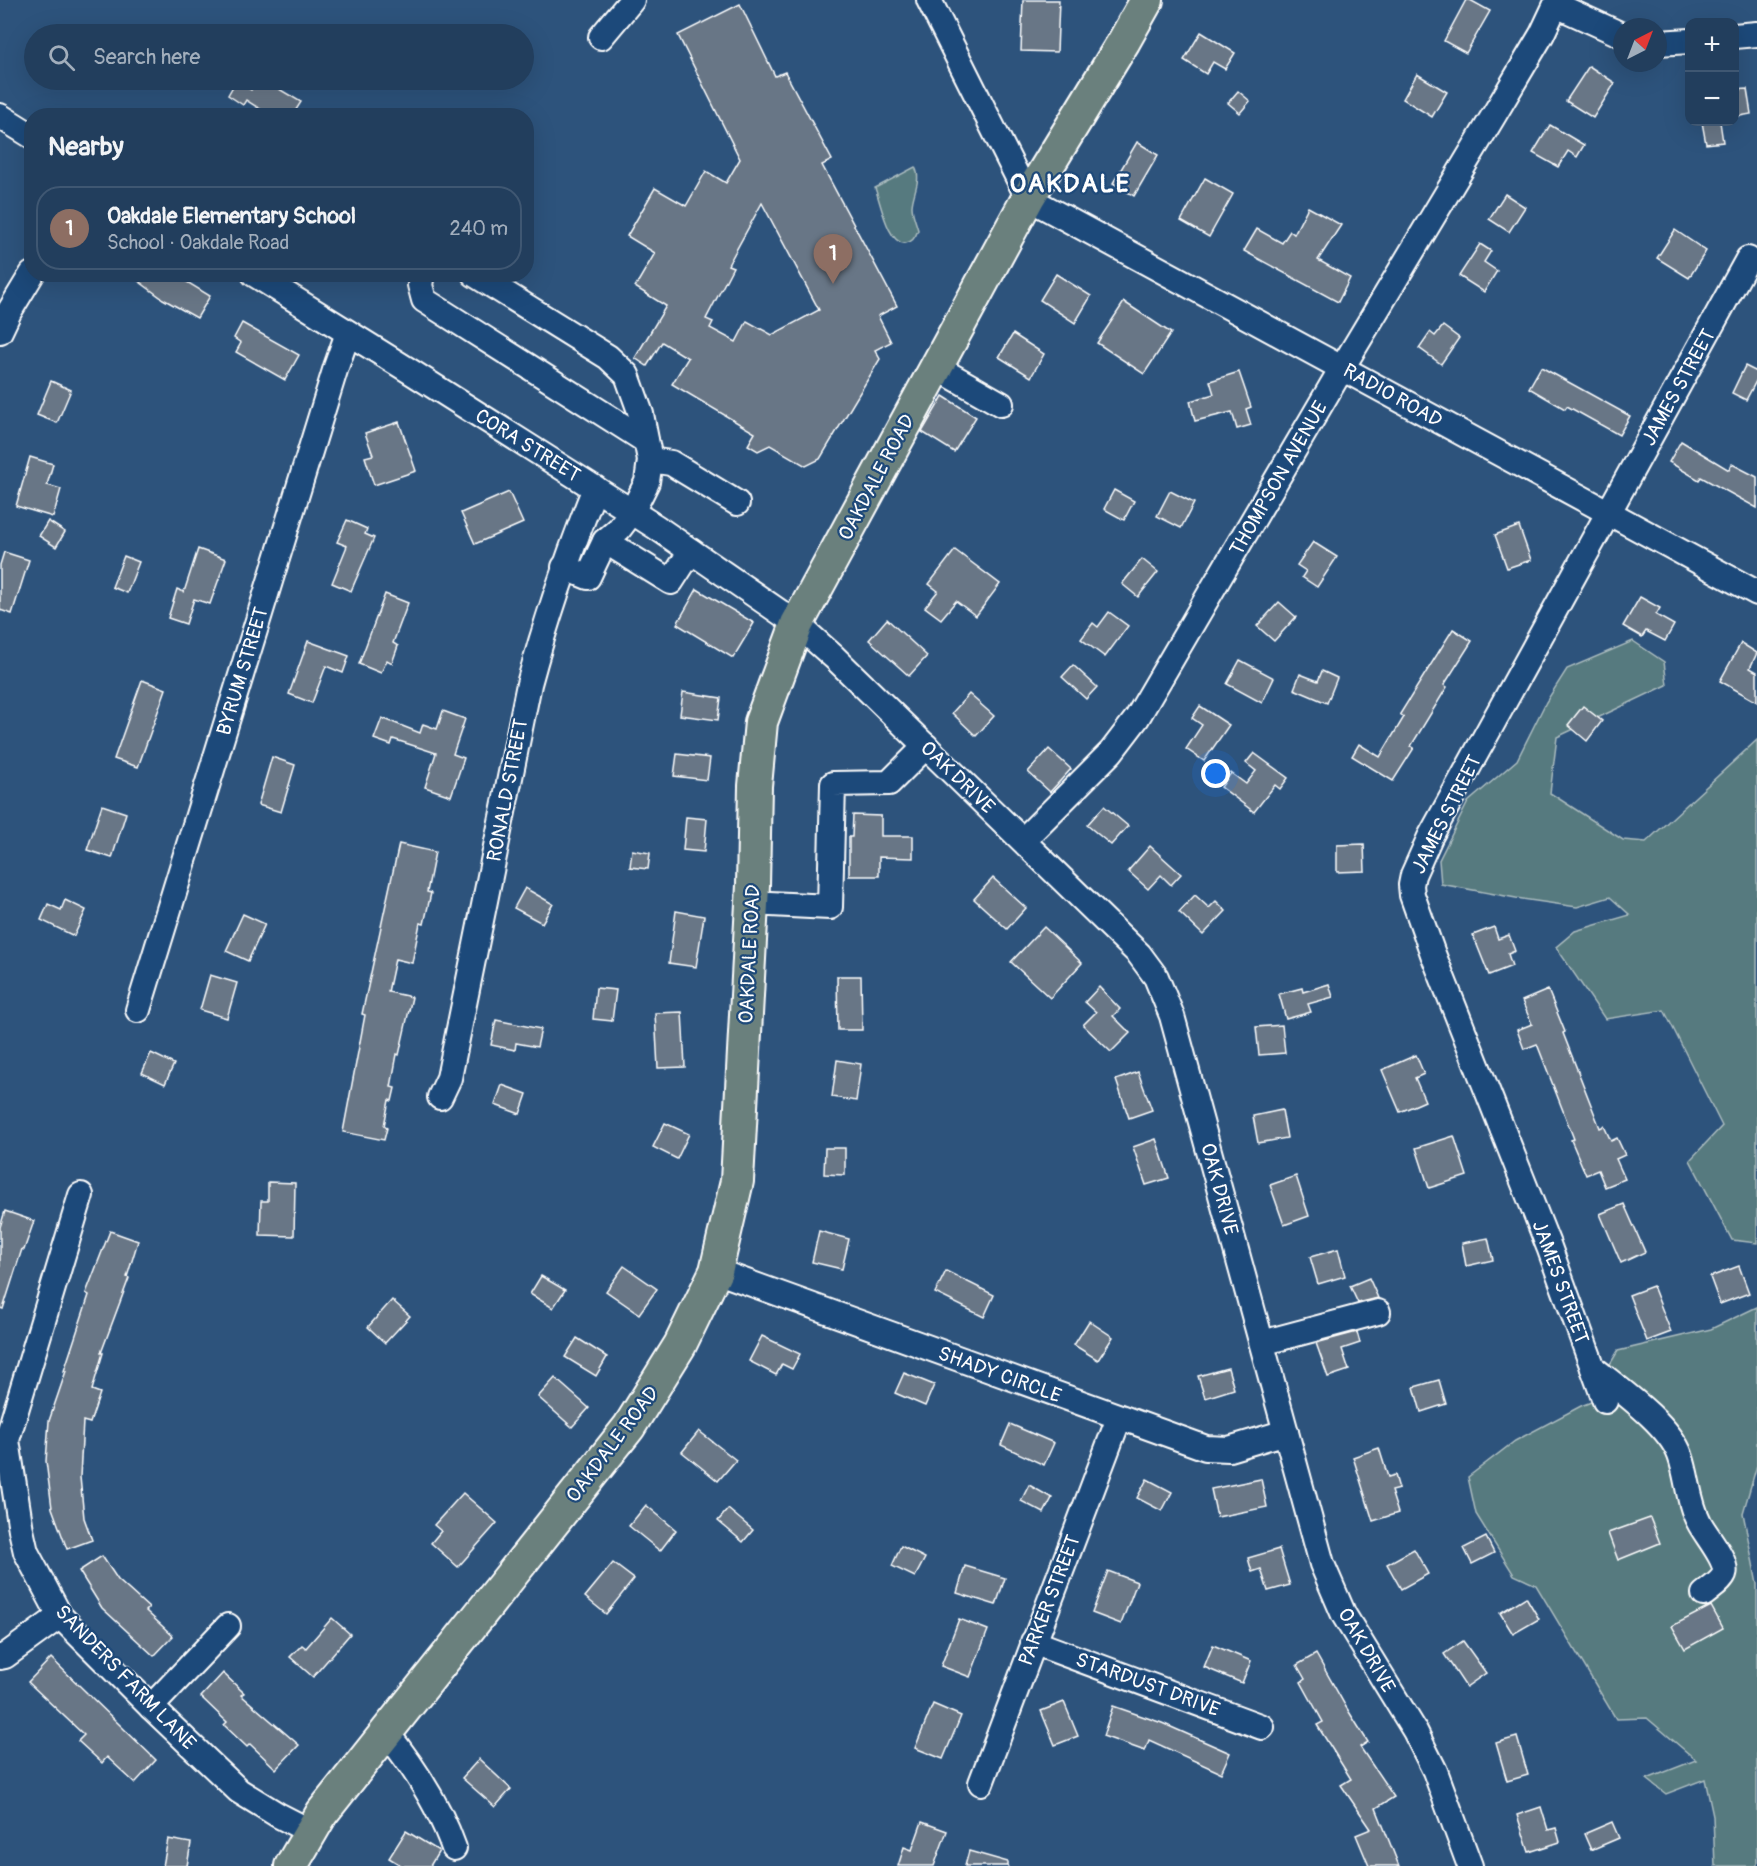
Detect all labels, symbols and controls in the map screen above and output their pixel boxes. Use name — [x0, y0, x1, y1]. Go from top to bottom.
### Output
north arrow — [1613, 18, 1667, 72]
map controls — [1685, 18, 1739, 126]
button: + — [1685, 18, 1739, 72]
search box — [24, 24, 534, 90]
icon: search — [45, 41, 78, 74]
text: Search here — [93, 43, 200, 71]
button: − — [1685, 72, 1739, 126]
text: Nearby — [48, 131, 124, 163]
district label: OAKDALE — [1010, 168, 1130, 200]
text: Oakdale Elementary School — [107, 202, 356, 230]
text: 1 — [66, 216, 73, 241]
text: 240 m — [449, 216, 508, 241]
text: School · Oakdale Road — [107, 230, 289, 255]
pin: 1 — [814, 234, 852, 284]
street label: JAMES STREET — [1636, 325, 1721, 450]
street label: RADIO ROAD — [1339, 358, 1447, 433]
street label: THOMPSON AVENUE — [1224, 396, 1333, 560]
street label: CORA STREET — [470, 403, 585, 488]
street label: OAKDALE ROAD — [833, 410, 920, 545]
street label: BYRUM STREET — [211, 604, 274, 738]
street label: RONALD STREET — [481, 716, 534, 864]
street label: OAK DRIVE — [915, 736, 1000, 819]
street label: JAMES STREET — [1406, 751, 1487, 878]
your location — [1201, 759, 1230, 788]
street label: OAKDALE ROAD — [733, 884, 766, 1024]
street label: OAK DRIVE — [1195, 1140, 1244, 1238]
street label: JAMES STREET — [1527, 1217, 1594, 1347]
street label: SHADY CIRCLE — [935, 1341, 1065, 1408]
street label: OAKDALE ROAD — [561, 1381, 664, 1507]
street label: PARKER STREET — [1013, 1531, 1086, 1669]
street label: SANDERS FARM LANE — [50, 1600, 201, 1755]
street label: OAK DRIVE — [1332, 1603, 1401, 1697]
street label: STARDUST DRIVE — [1072, 1647, 1223, 1722]

